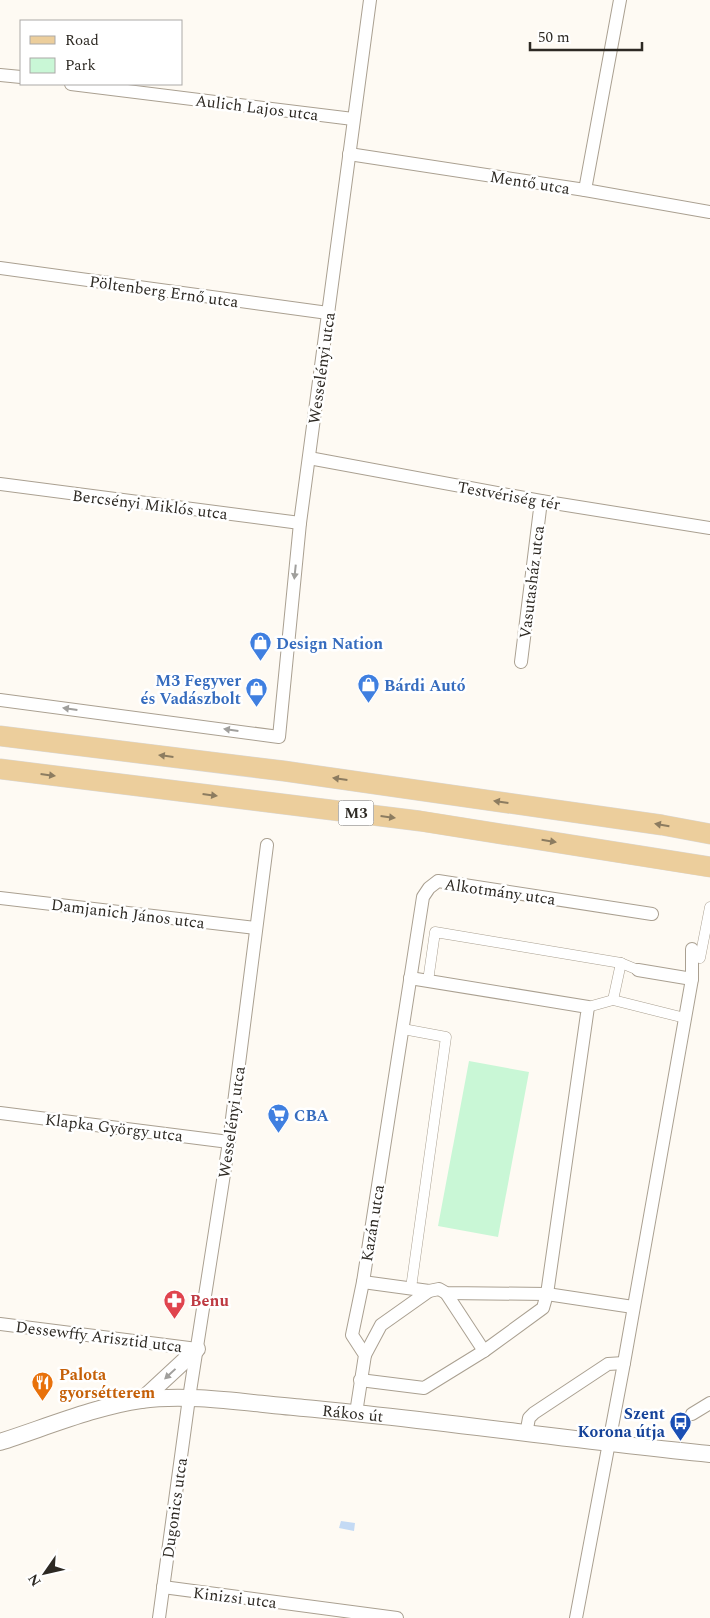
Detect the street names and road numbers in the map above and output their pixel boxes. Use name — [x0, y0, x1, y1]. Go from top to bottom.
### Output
street label: Aulich Lajos utca — [194, 89, 320, 127]
street label: Mentő utca — [488, 165, 572, 201]
street label: Pöltenberg Ernő utca — [88, 270, 240, 314]
street label: Wesselényi utca — [302, 310, 342, 426]
street label: Testvériség tér — [455, 475, 562, 517]
street label: Bercsényi Miklós utca — [71, 484, 229, 526]
street label: Vasutasház utca — [513, 524, 551, 640]
road number: M3 — [338, 800, 374, 826]
street label: Alkotmány utca — [443, 872, 557, 912]
street label: Damjanich János utca — [50, 893, 206, 935]
street label: Wesselényi utca — [212, 1064, 252, 1180]
street label: Klapka György utca — [44, 1108, 184, 1148]
street label: Kazán utca — [355, 1183, 391, 1263]
street label: Dessewffy Arisztid utca — [14, 1315, 184, 1359]
street label: Rákos út — [321, 1399, 385, 1429]
street label: Dugonics utca — [156, 1456, 194, 1560]
street label: Kinizsi utca — [192, 1581, 278, 1615]

